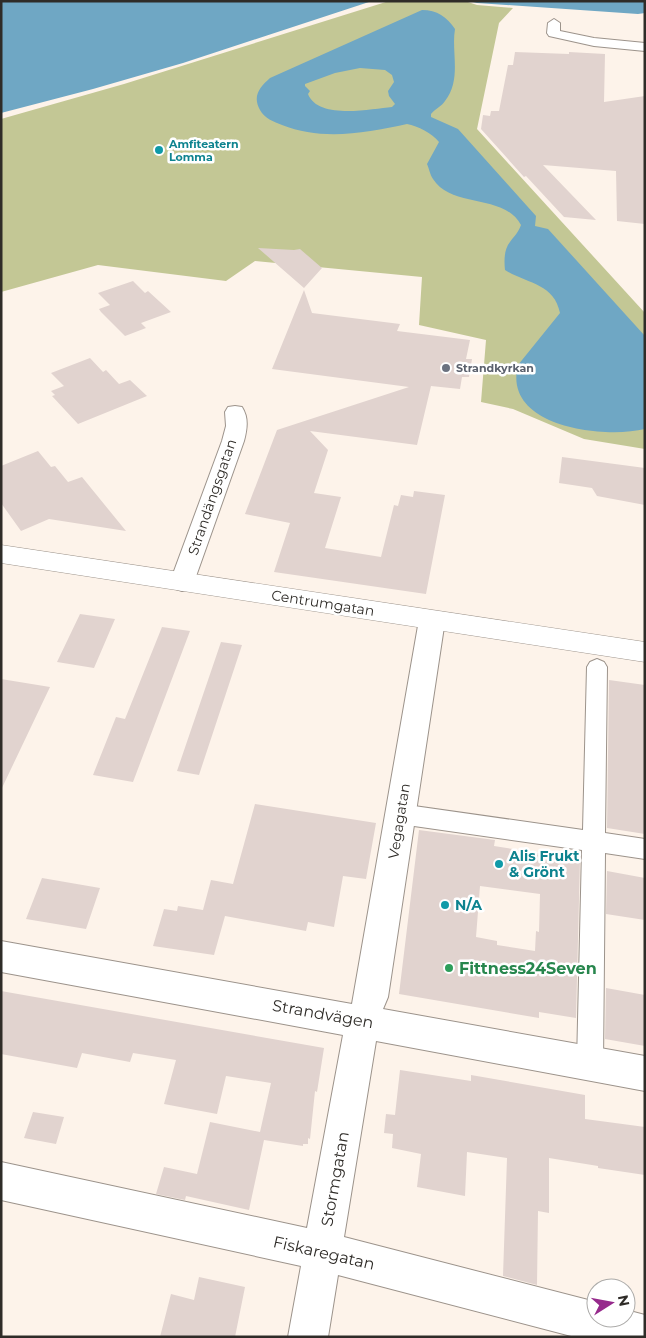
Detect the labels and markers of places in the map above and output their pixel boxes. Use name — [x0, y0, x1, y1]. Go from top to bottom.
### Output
place label: Amfiteatern Lomma — [168, 137, 239, 164]
marker: Amfiteatern Lomma — [153, 144, 165, 156]
place label: Strandkyrkan — [456, 361, 534, 375]
marker: Strandkyrkan — [440, 362, 452, 374]
place label: Alis Frukt & Grönt — [508, 847, 579, 881]
marker: Alis Frukt & Grönt — [493, 858, 505, 870]
place label: N/A — [455, 896, 482, 914]
marker: N/A — [439, 899, 451, 911]
place label: Fittness24Seven — [459, 959, 597, 978]
marker: Fittness24Seven — [443, 962, 455, 974]

